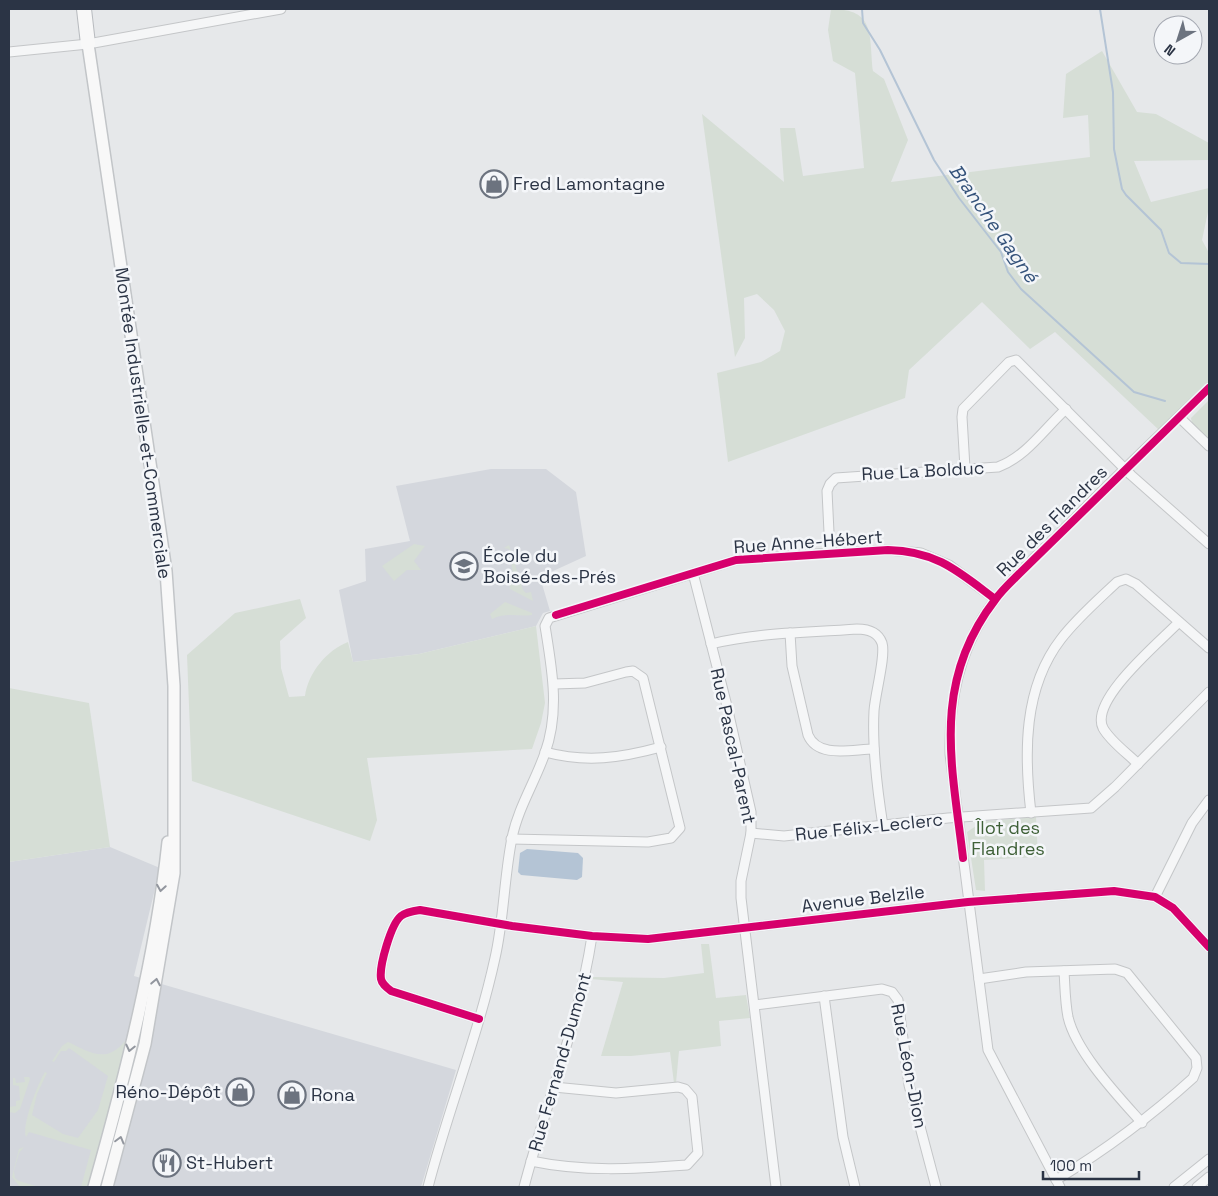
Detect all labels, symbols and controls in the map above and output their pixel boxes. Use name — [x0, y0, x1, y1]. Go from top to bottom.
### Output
north arrow — [1153, 15, 1203, 65]
text: N — [1161, 40, 1179, 60]
water label: Branche Gagné — [943, 159, 1044, 288]
shop icon: Fred Lamontagne — [479, 169, 509, 199]
place label: Fred Lamontagne — [513, 172, 665, 195]
street label: Montée Industrielle-et-Commerciale — [110, 266, 177, 580]
street label: Rue La Bolduc — [861, 456, 985, 485]
street label: Rue des Flandres — [991, 460, 1112, 581]
street label: Rue Anne-Hébert — [733, 525, 883, 558]
place label: École du Boisé-des-Prés — [483, 544, 616, 588]
school or university icon: École du Boisé-des-Prés — [449, 551, 479, 581]
street label: Rue Pascal-Parent — [706, 666, 761, 826]
street label: Rue Félix-Leclerc — [794, 807, 944, 846]
park label: Îlot des Flandres — [971, 816, 1045, 860]
street label: Avenue Belzile — [800, 880, 926, 917]
one-way arrow — [157, 884, 167, 893]
street label: Rue Fernand-Dumont — [523, 970, 596, 1154]
one-way arrow — [151, 977, 161, 986]
street label: Rue Léon-Dion — [886, 1001, 933, 1130]
one-way arrow — [125, 1043, 136, 1052]
shop icon: Réno-Dépôt — [225, 1077, 255, 1107]
place label: Réno-Dépôt — [115, 1080, 221, 1103]
shop icon: Rona — [277, 1080, 307, 1110]
place label: Rona — [311, 1083, 355, 1106]
one-way arrow — [114, 1136, 125, 1145]
restaurant icon: St-Hubert — [152, 1148, 182, 1178]
scale bar — [1043, 1148, 1139, 1180]
place label: St-Hubert — [186, 1151, 273, 1174]
text: 100 m — [1050, 1156, 1092, 1175]

